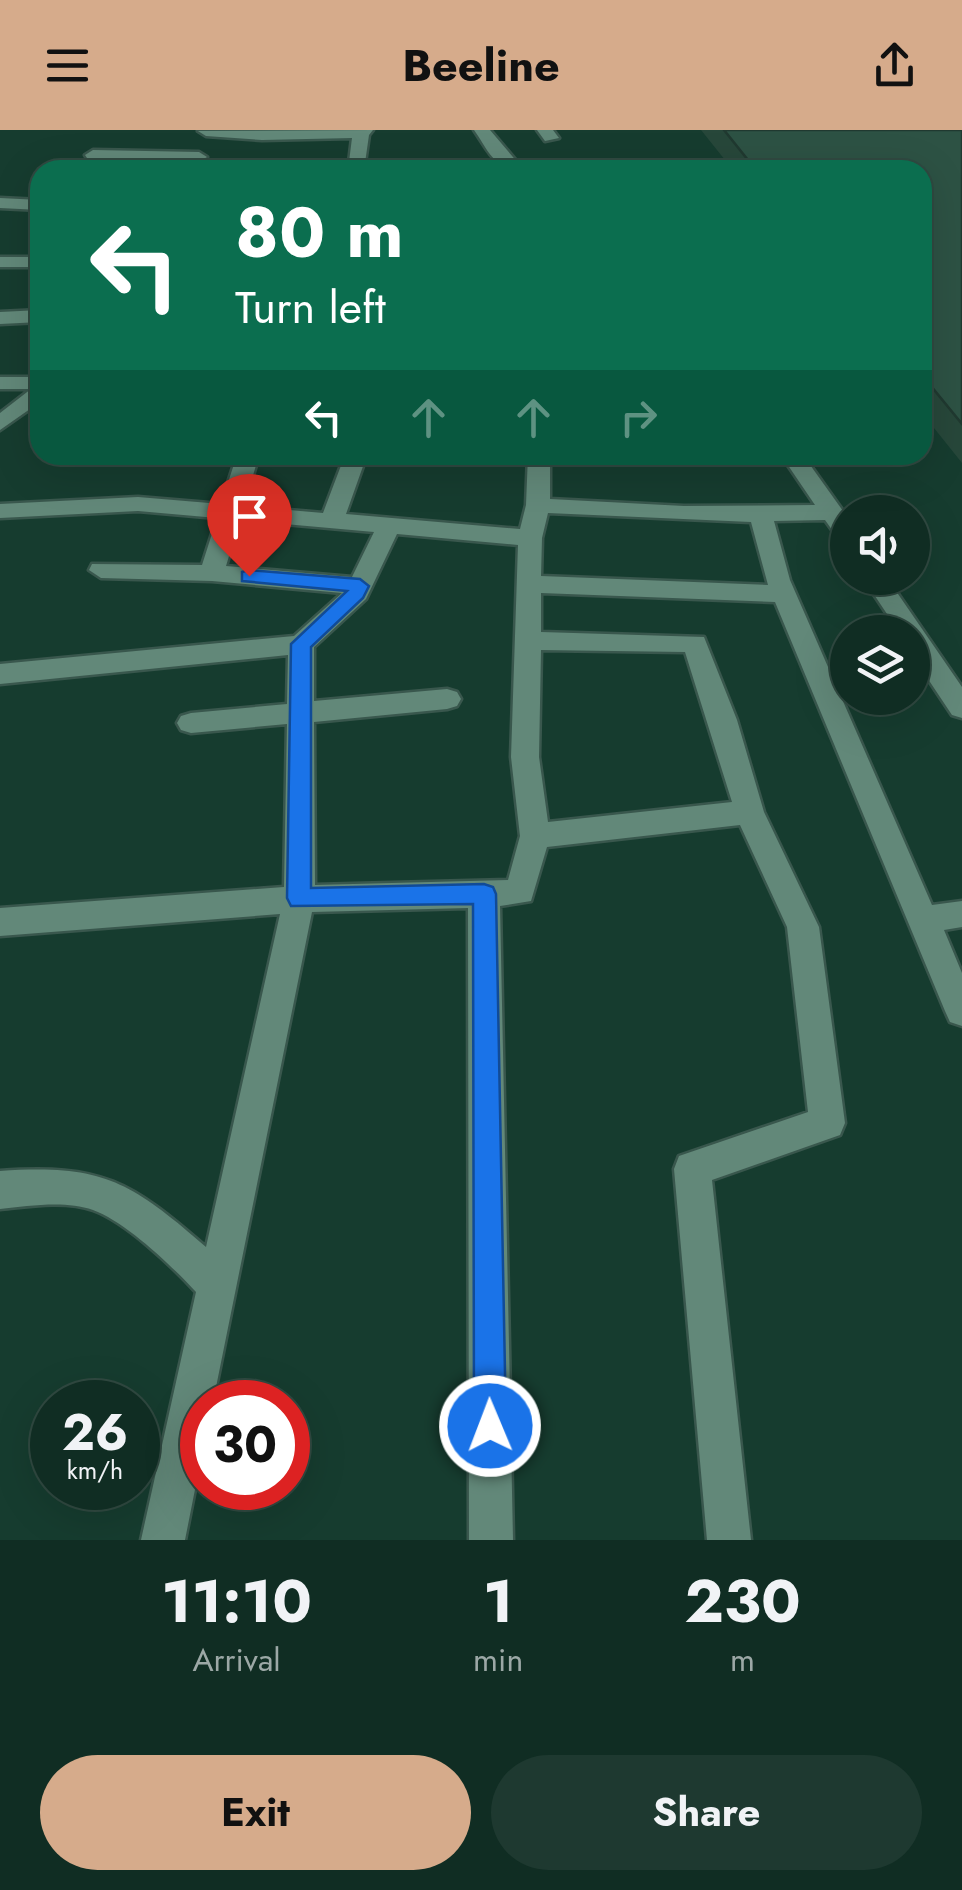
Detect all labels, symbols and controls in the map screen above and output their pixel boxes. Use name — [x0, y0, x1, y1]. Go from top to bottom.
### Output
text: Beeline — [402, 33, 560, 98]
icon: menu — [40, 38, 95, 93]
icon: share — [867, 38, 922, 93]
text: 80 m — [235, 182, 404, 283]
icon: left — [70, 200, 200, 330]
text: Turn left — [235, 275, 386, 340]
icon: left — [296, 390, 351, 445]
icon: ahead — [401, 390, 456, 445]
icon: ahead — [506, 390, 561, 445]
icon: right — [611, 390, 666, 445]
pin — [207, 474, 292, 577]
icon: arrive — [222, 489, 277, 544]
map controls — [830, 495, 930, 715]
button: sound — [830, 495, 930, 595]
button: layers — [830, 615, 930, 715]
position arrow — [438, 1374, 542, 1478]
speed limit sign: 30 — [180, 1380, 310, 1510]
text: 26 — [62, 1396, 128, 1469]
text: km/h — [67, 1452, 123, 1488]
text: 11:10 — [161, 1558, 312, 1645]
text: 1 — [483, 1558, 513, 1645]
text: 230 — [684, 1558, 801, 1645]
text: Arrival — [192, 1637, 281, 1683]
text: min — [473, 1637, 523, 1683]
text: m — [730, 1637, 755, 1683]
button: Exit — [40, 1755, 471, 1870]
button: Share — [491, 1755, 922, 1870]

